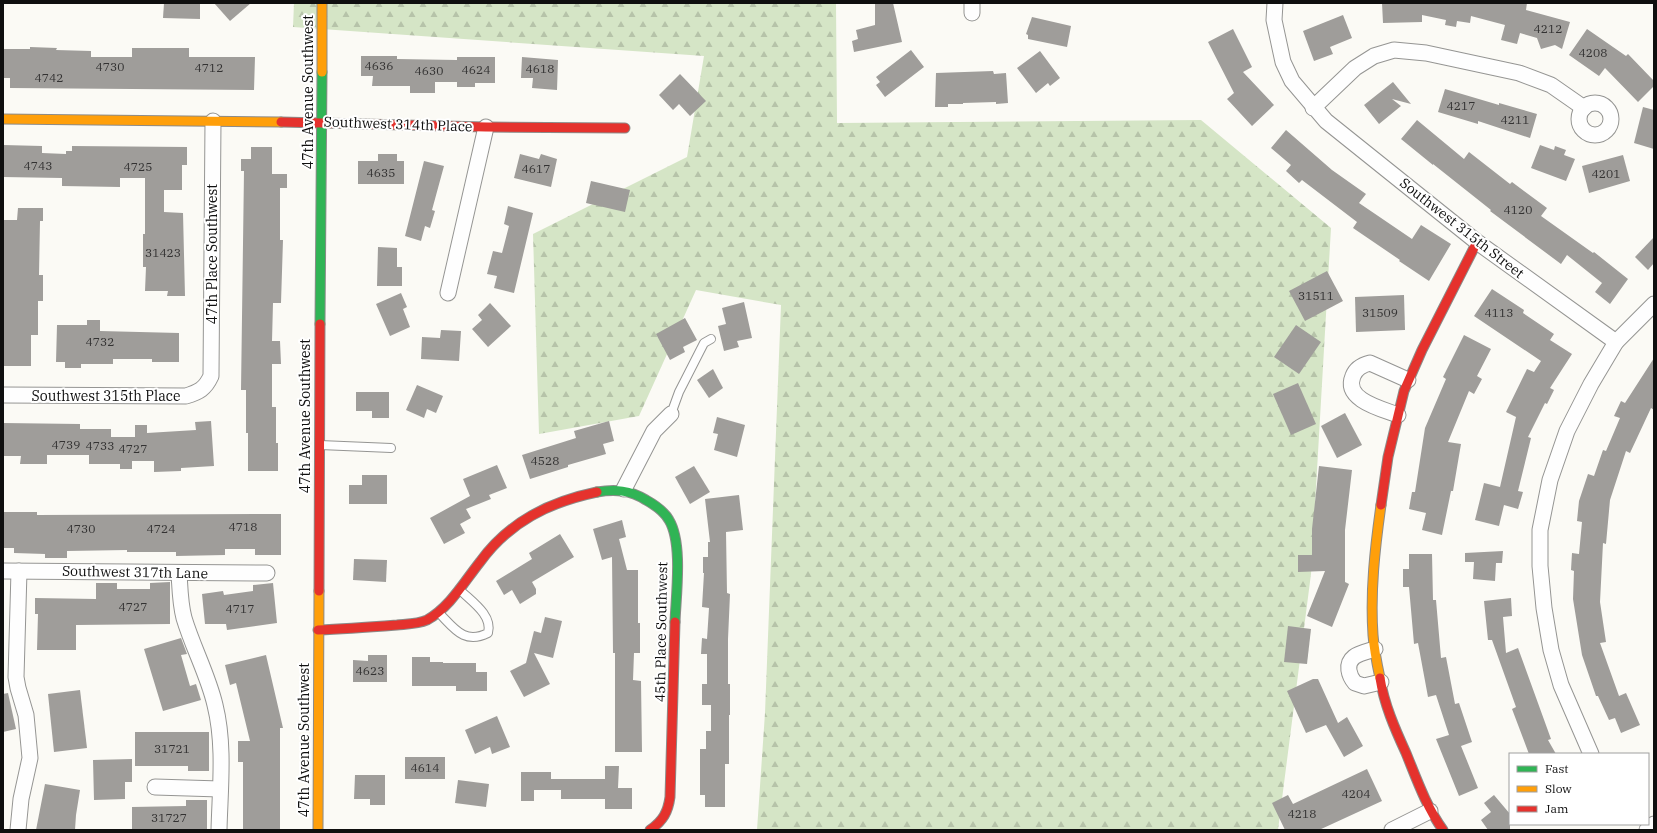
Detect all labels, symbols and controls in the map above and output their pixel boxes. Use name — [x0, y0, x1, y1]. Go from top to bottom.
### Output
street label: 47th Avenue Southwest — [299, 15, 317, 169]
house number: 4212 — [1534, 21, 1562, 36]
house number: 4208 — [1579, 45, 1607, 60]
house number: 4636 — [365, 58, 393, 73]
house number: 4730 — [96, 59, 124, 74]
house number: 4712 — [195, 60, 223, 75]
house number: 4618 — [526, 61, 554, 76]
house number: 4624 — [462, 62, 490, 77]
house number: 4630 — [415, 63, 443, 78]
house number: 4742 — [35, 70, 63, 85]
house number: 4217 — [1447, 98, 1475, 113]
street label: Southwest 314th Place — [323, 112, 473, 136]
house number: 4211 — [1501, 112, 1529, 127]
house number: 4743 — [24, 158, 52, 173]
house number: 4725 — [124, 159, 152, 174]
house number: 4617 — [522, 161, 550, 176]
house number: 4635 — [367, 165, 395, 180]
house number: 4201 — [1592, 166, 1620, 181]
street label: Southwest 315th Street — [1396, 174, 1528, 282]
street label: 47th Place Southwest — [203, 184, 221, 324]
house number: 4120 — [1504, 202, 1532, 217]
house number: 31423 — [145, 245, 181, 260]
house number: 31511 — [1298, 288, 1334, 303]
house number: 31509 — [1362, 305, 1398, 320]
house number: 4113 — [1485, 305, 1513, 320]
house number: 4732 — [86, 334, 114, 349]
street label: 47th Avenue Southwest — [296, 339, 314, 493]
street label: Southwest 315th Place — [32, 387, 180, 405]
house number: 4739 — [52, 437, 80, 452]
house number: 4733 — [86, 438, 114, 453]
house number: 4727 — [119, 441, 147, 456]
house number: 4528 — [531, 453, 559, 468]
house number: 4718 — [229, 519, 257, 534]
house number: 4730 — [67, 521, 95, 536]
house number: 4724 — [147, 521, 175, 536]
street label: Southwest 317th Lane — [62, 562, 208, 582]
street label: 45th Place Southwest — [651, 562, 671, 702]
house number: 4727 — [119, 599, 147, 614]
house number: 4717 — [226, 601, 254, 616]
street label: 47th Avenue Southwest — [295, 663, 313, 817]
house number: 4623 — [356, 663, 384, 678]
house number: 31721 — [154, 741, 190, 756]
legend — [1509, 753, 1649, 825]
house number: 4614 — [411, 760, 439, 775]
text: Fast — [1545, 761, 1569, 776]
text: Slow — [1545, 781, 1572, 796]
house number: 4204 — [1342, 786, 1370, 801]
text: Jam — [1545, 801, 1569, 816]
house number: 4218 — [1288, 806, 1316, 821]
house number: 31727 — [151, 810, 187, 825]

